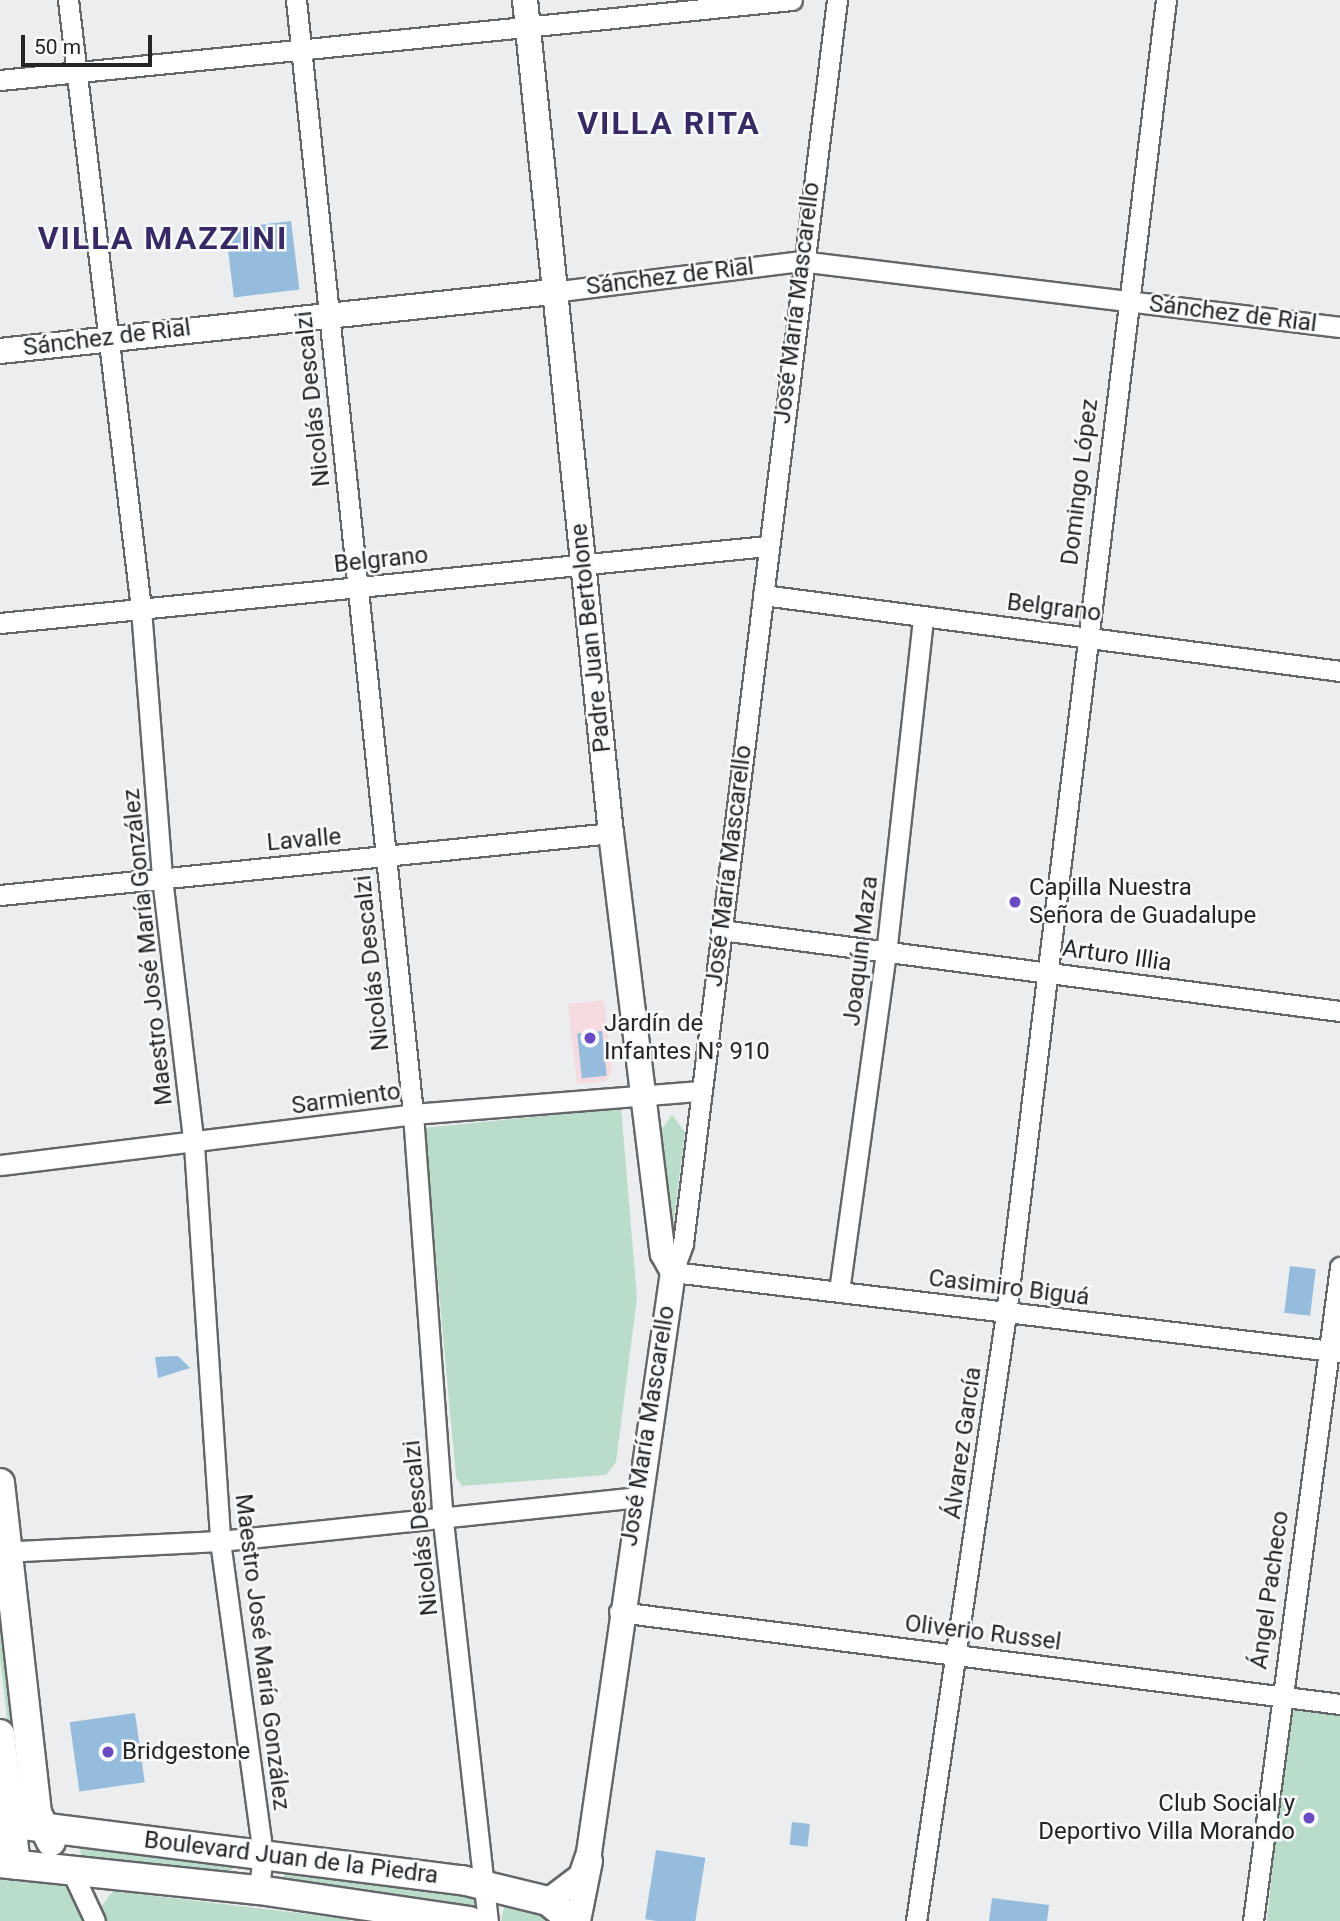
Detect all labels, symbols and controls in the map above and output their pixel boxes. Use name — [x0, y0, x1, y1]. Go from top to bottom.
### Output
scale bar — [24, 21, 156, 65]
text: 50 m — [34, 35, 81, 59]
district label: VILLA RITA — [578, 104, 760, 142]
street label: José María Mascarello — [768, 181, 826, 425]
district label: VILLA MAZZINI — [39, 219, 287, 257]
street label: Sánchez de Rial — [585, 252, 755, 302]
street label: Sánchez de Rial — [1148, 289, 1318, 339]
street label: Nicolás Descalzi — [289, 310, 337, 488]
street label: Sánchez de Rial — [22, 313, 192, 363]
street label: Domingo López — [1056, 397, 1104, 567]
street label: Padre Juan Bertolone — [565, 522, 617, 754]
street label: Belgrano — [332, 541, 430, 579]
street label: Belgrano — [1005, 588, 1103, 628]
street label: José María Mascarello — [700, 744, 758, 988]
street label: Maestro José María González — [117, 787, 179, 1107]
street label: Lavalle — [266, 822, 342, 858]
street label: Nicolás Descalzi — [348, 874, 396, 1052]
street label: Joaquín Maza — [838, 874, 884, 1028]
place label: Capilla Nuestra Señora de Guadalupe — [1029, 874, 1256, 930]
marker: Capilla Nuestra Señora de Guadalupe — [1007, 894, 1023, 910]
street label: Arturo Illia — [1060, 934, 1174, 978]
place label: Jardín de Infantes N° 910 — [604, 1010, 770, 1066]
marker: Jardín de Infantes N° 910 — [582, 1030, 598, 1046]
street label: Sarmiento — [290, 1077, 402, 1121]
street label: Casimiro Biguá — [927, 1264, 1091, 1312]
street label: José María Mascarello — [615, 1304, 681, 1548]
street label: Álvarez García — [938, 1365, 988, 1521]
street label: Nicolás Descalzi — [397, 1439, 445, 1617]
street label: Maestro José María González — [228, 1492, 296, 1812]
street label: Ángel Pacheco — [1245, 1509, 1295, 1671]
street label: Oliverio Russel — [903, 1609, 1063, 1657]
place label: Bridgestone — [122, 1738, 250, 1766]
marker: Bridgestone — [100, 1744, 116, 1760]
place label: Club Social y Deportivo Villa Morando — [1038, 1790, 1295, 1846]
marker: Club Social y Deportivo Villa Morando — [1301, 1810, 1317, 1826]
street label: Boulevard Juan de la Piedra — [142, 1826, 440, 1890]

